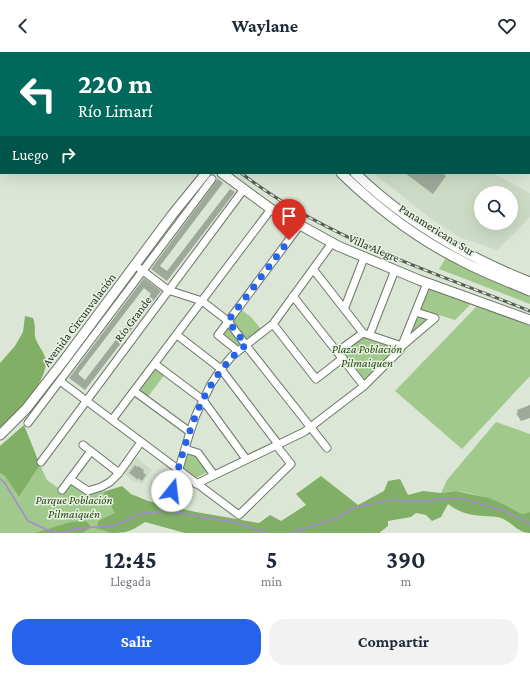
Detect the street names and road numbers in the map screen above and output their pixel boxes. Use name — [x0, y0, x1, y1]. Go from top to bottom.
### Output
street label: Panamericana Sur — [396, 201, 478, 259]
street label: Villa Alegre — [346, 231, 402, 265]
street label: Avenida Circunvalación — [39, 270, 119, 369]
street label: Río Grande — [111, 294, 155, 344]

